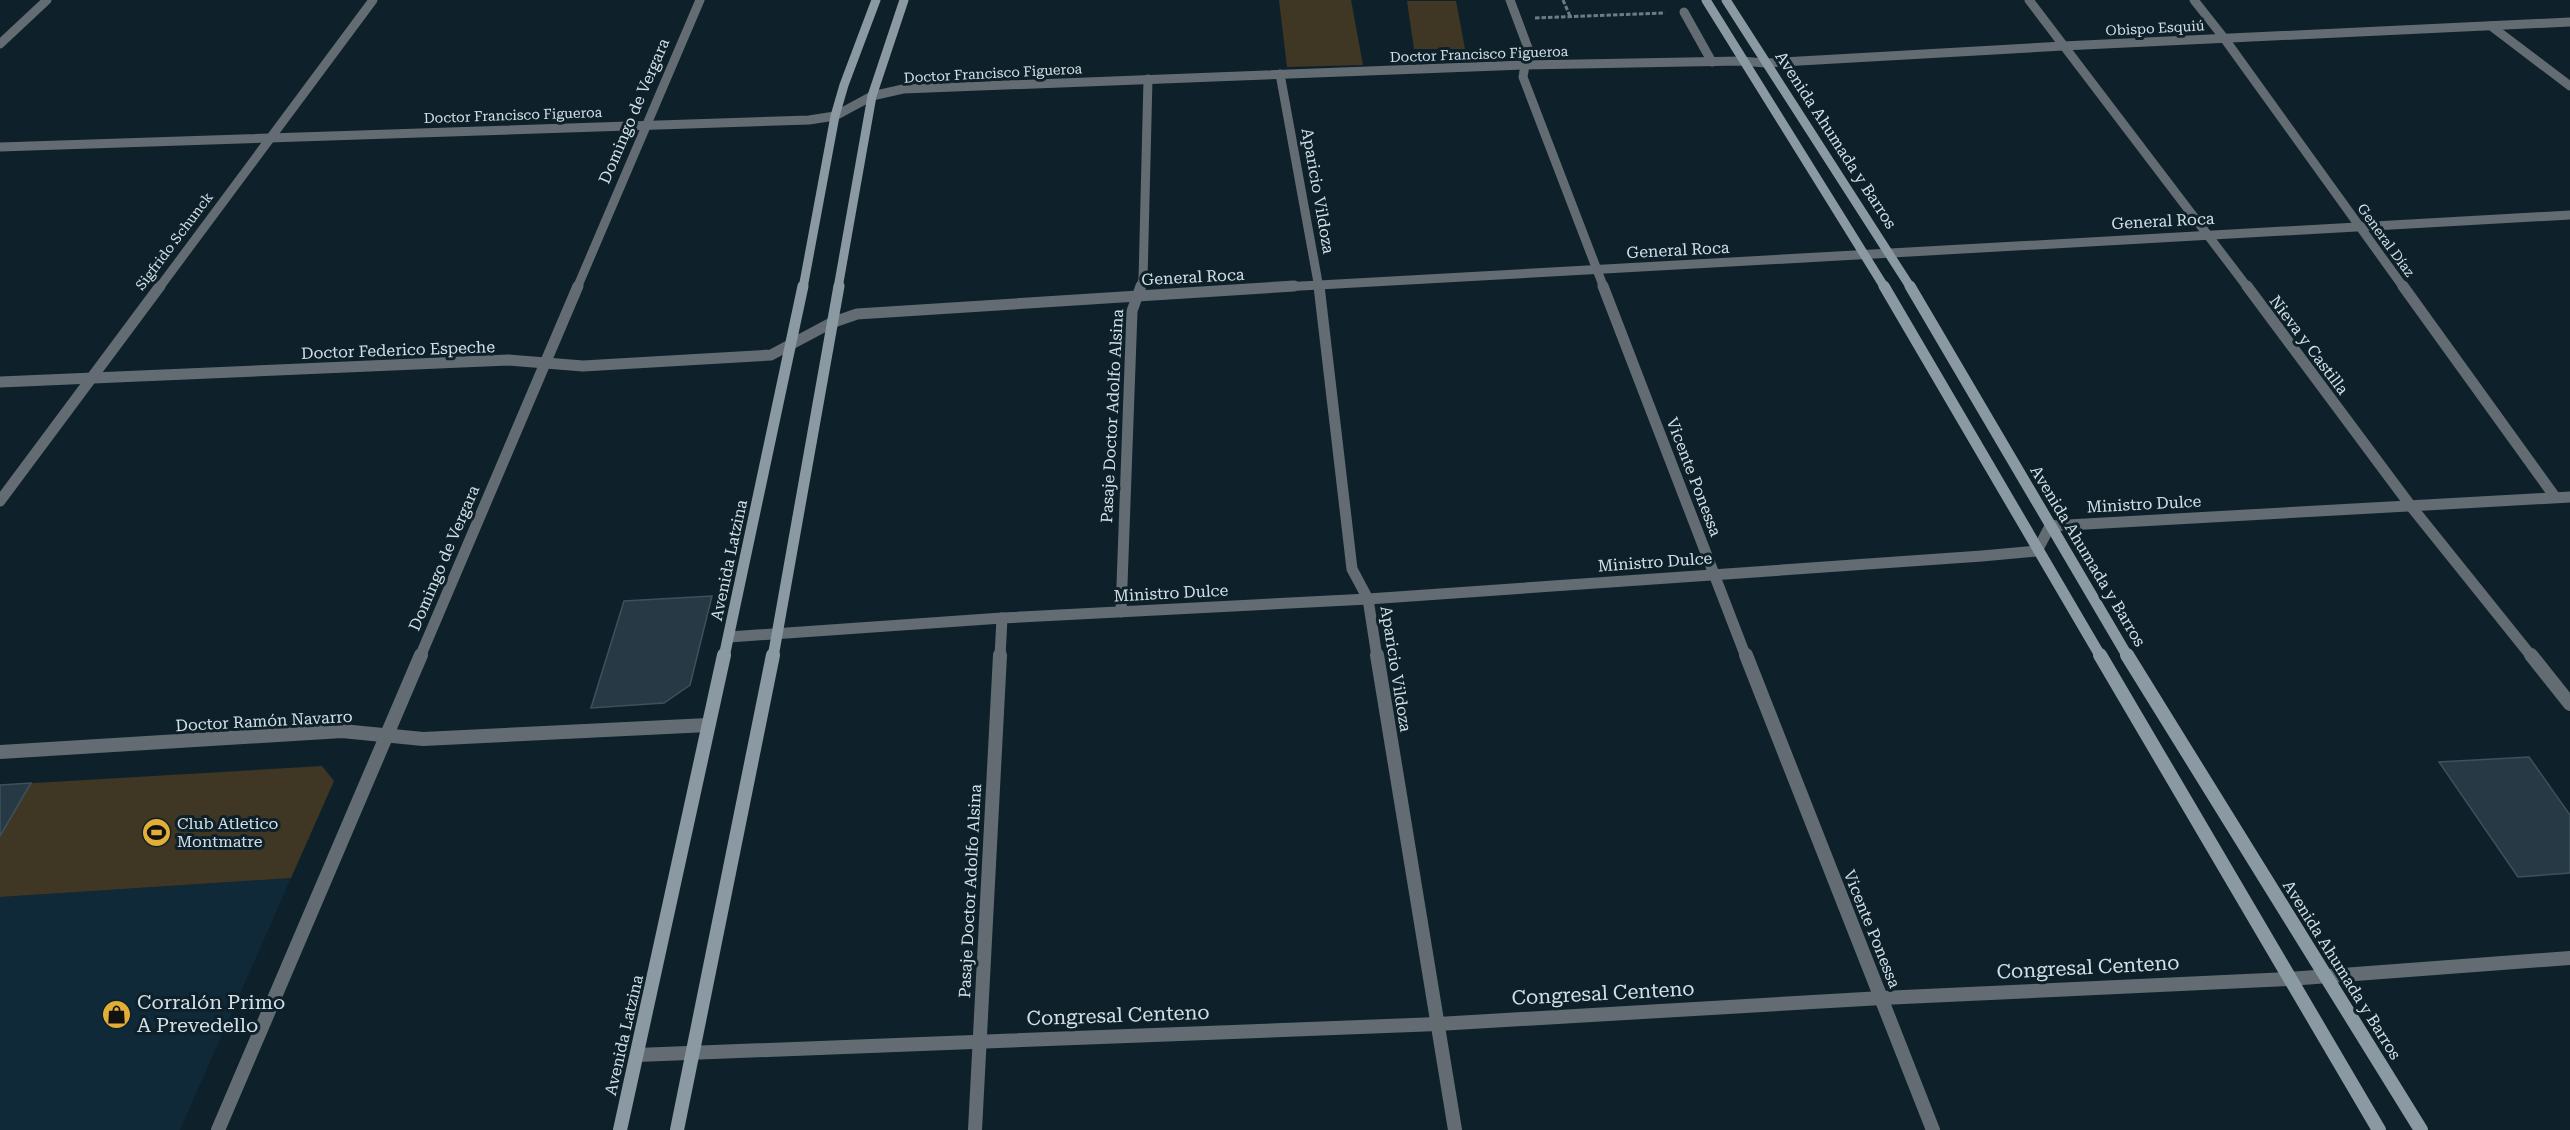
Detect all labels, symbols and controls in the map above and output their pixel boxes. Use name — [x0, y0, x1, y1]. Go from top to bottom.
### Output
street label: Obispo Esquiú — [2105, 17, 2205, 39]
street label: Domingo de Vergara — [595, 35, 673, 186]
street label: Doctor Francisco Figueroa — [1389, 43, 1569, 65]
street label: Avenida Ahumada y Barros — [1771, 48, 1901, 233]
street label: Doctor Francisco Figueroa — [903, 60, 1083, 86]
street label: Doctor Francisco Figueroa — [423, 104, 603, 126]
street label: Aparicio Vildoza — [1298, 127, 1338, 256]
street label: Sigfrido Schunck — [132, 189, 216, 293]
street label: General Díaz — [2354, 200, 2418, 280]
street label: General Roca — [2111, 209, 2215, 233]
street label: General Roca — [1626, 238, 1730, 262]
street label: General Roca — [1141, 265, 1245, 289]
street label: Nieva y Castilla — [2266, 292, 2353, 399]
street label: Pasaje Doctor Adolfo Alsina — [1097, 308, 1127, 523]
street label: Doctor Federico Espeche — [301, 337, 496, 363]
street label: Vicente Ponessa — [1663, 415, 1725, 539]
street label: Avenida Ahumada y Barros — [2026, 462, 2150, 650]
street label: Domingo de Vergara — [405, 482, 483, 633]
street label: Ministro Dulce — [2086, 491, 2202, 516]
street label: Avenida Latzina — [707, 497, 751, 622]
street label: Ministro Dulce — [1597, 549, 1713, 575]
street label: Ministro Dulce — [1113, 580, 1229, 605]
street label: Aparicio Vildoza — [1377, 605, 1415, 734]
street label: Doctor Ramón Navarro — [175, 707, 353, 735]
street label: Pasaje Doctor Adolfo Alsina — [955, 783, 985, 998]
place label: Club Atletico Montmatre — [177, 814, 279, 851]
sports icon: Club Atletico Montmatre — [140, 816, 172, 848]
street label: Vicente Ponessa — [1840, 867, 1904, 991]
street label: Avenida Ahumada y Barros — [2279, 877, 2405, 1063]
street label: Congresal Centeno — [1996, 950, 2180, 984]
street label: Avenida Latzina — [601, 973, 647, 1097]
street label: Congresal Centeno — [1511, 976, 1695, 1010]
place label: Corralón Primo A Prevedello — [137, 990, 285, 1037]
shop icon: Corralón Primo A Prevedello — [100, 998, 132, 1030]
street label: Congresal Centeno — [1026, 1000, 1210, 1030]

